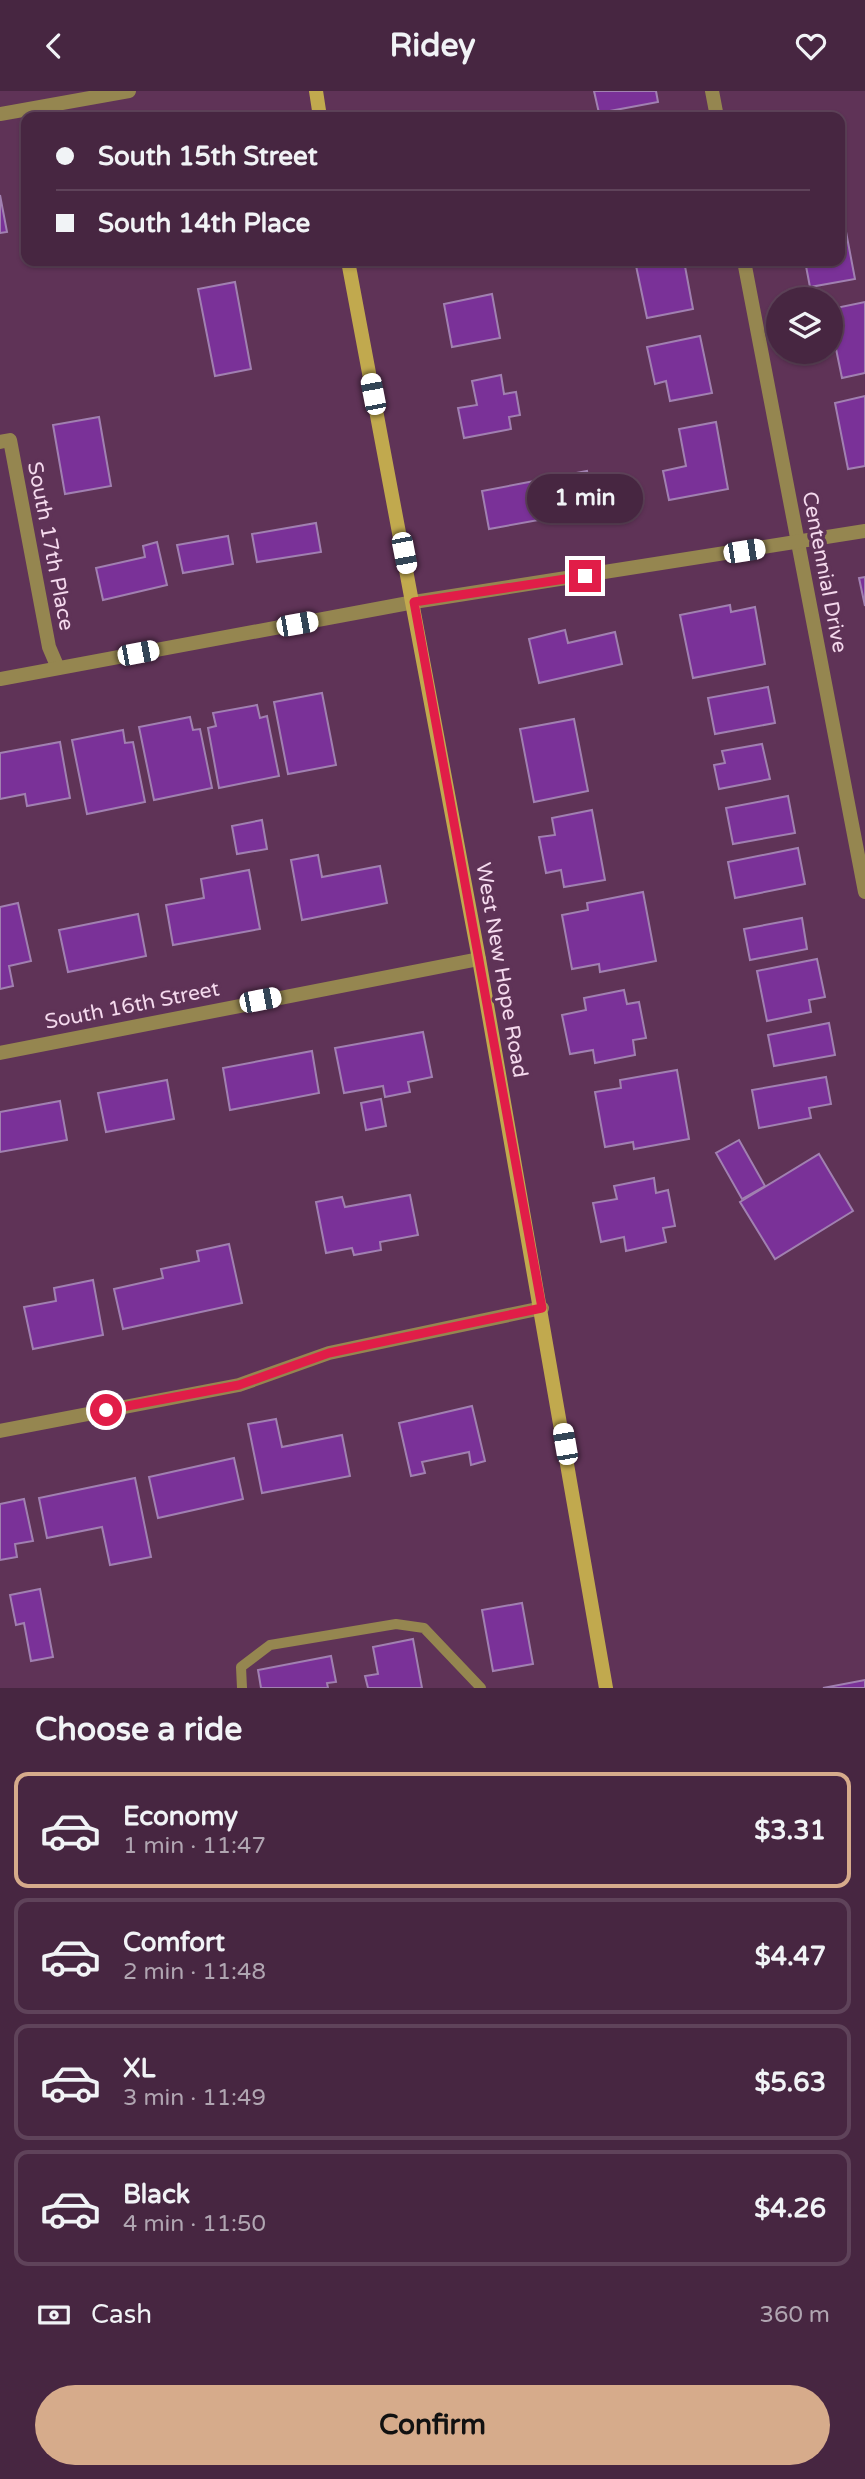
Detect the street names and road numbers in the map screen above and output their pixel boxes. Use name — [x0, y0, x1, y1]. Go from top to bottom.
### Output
street label: South 17th Place — [22, 460, 79, 633]
street label: Centennial Drive — [797, 489, 852, 655]
street label: West New Hope Road — [470, 861, 533, 1080]
street label: South 16th Street — [43, 976, 222, 1035]

